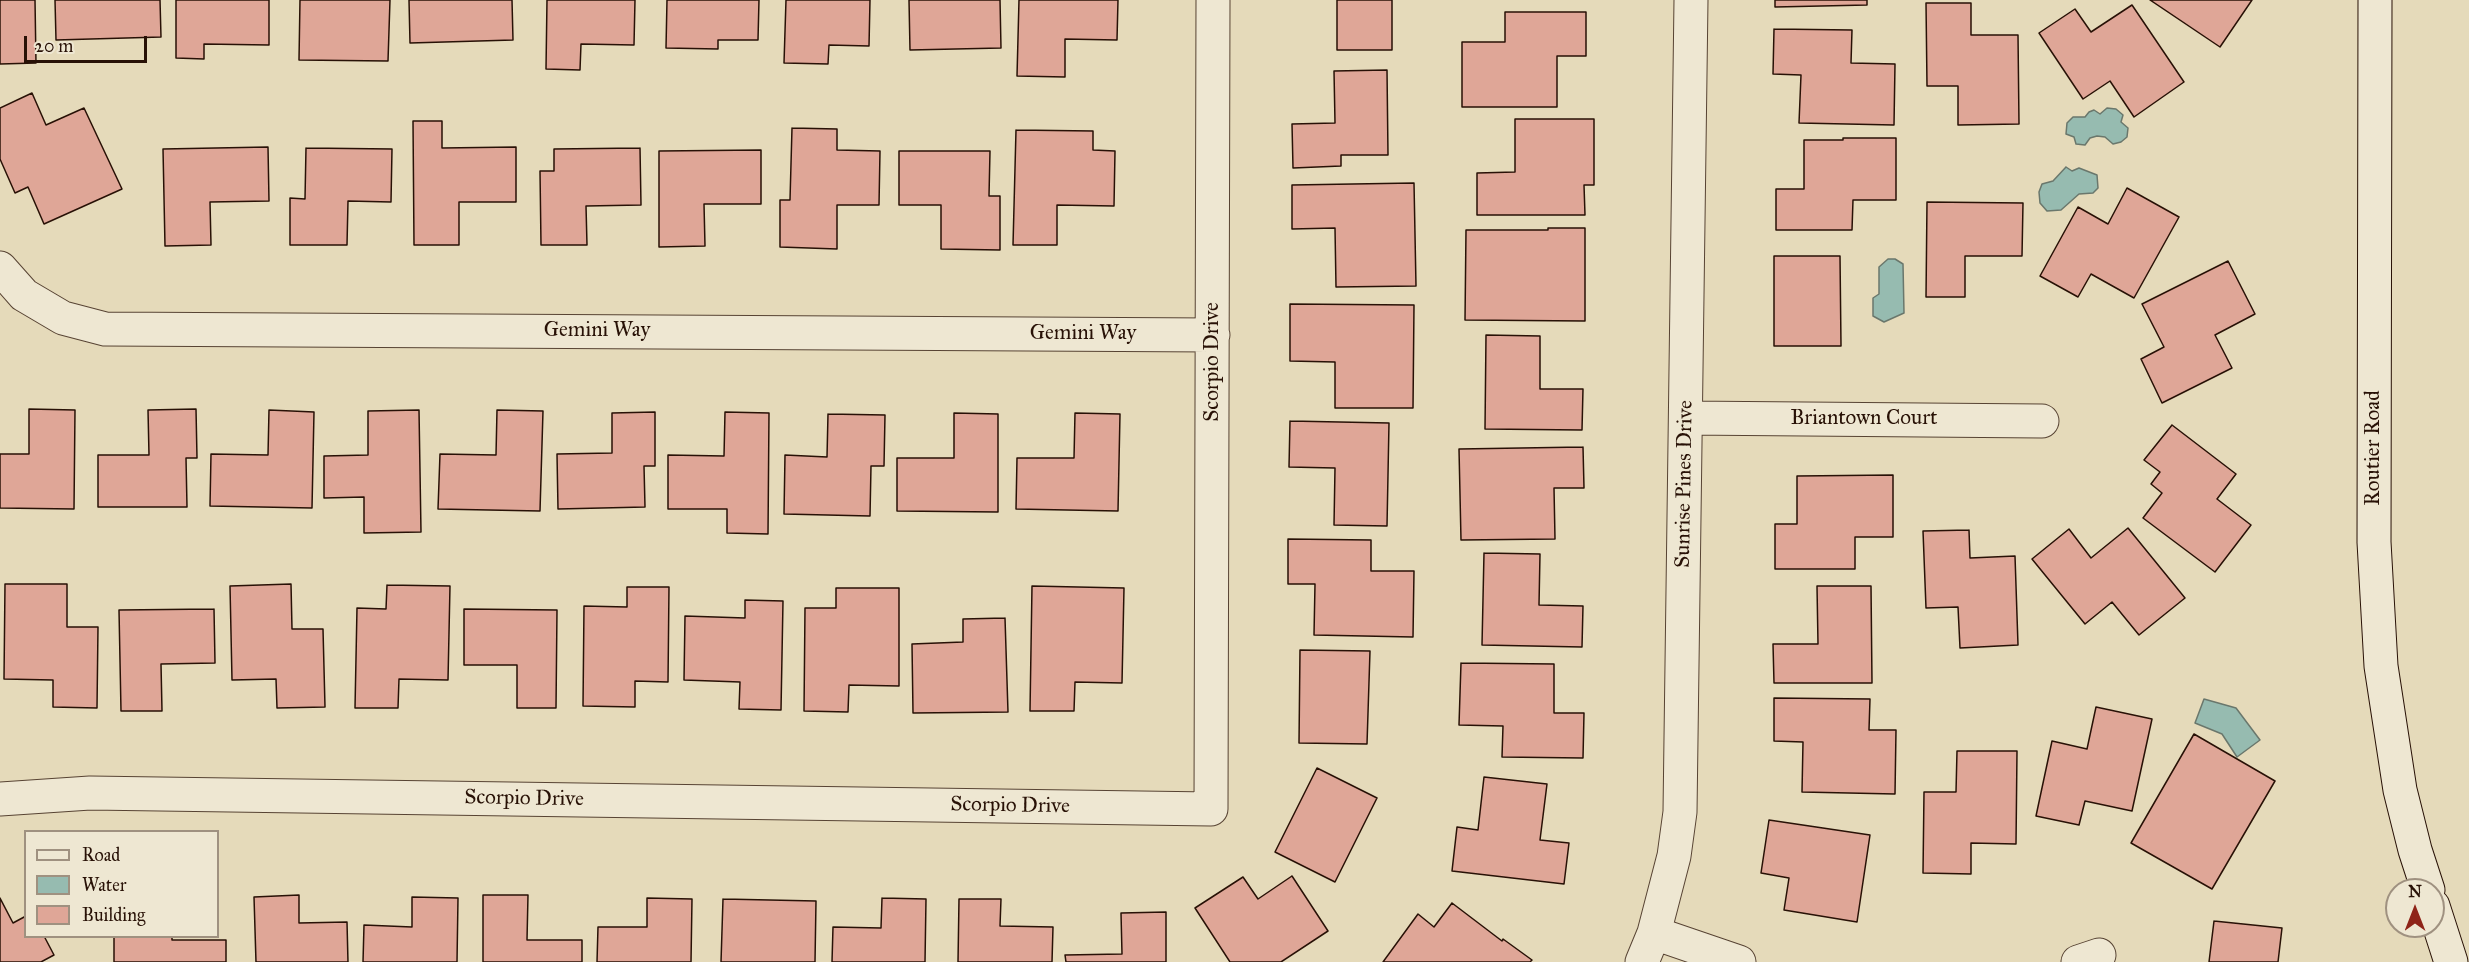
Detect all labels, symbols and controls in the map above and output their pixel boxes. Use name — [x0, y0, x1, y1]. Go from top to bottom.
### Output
scale bar — [27, 24, 150, 62]
text: 20 m — [35, 35, 73, 57]
street label: Scorpio Drive — [1200, 302, 1226, 422]
street label: Gemini Way — [544, 318, 650, 344]
street label: Gemini Way — [1030, 321, 1136, 347]
street label: Routier Road — [2361, 390, 2387, 506]
street label: Sunrise Pines Drive — [1671, 400, 1699, 568]
street label: Briantown Court — [1791, 406, 1937, 432]
street label: Scorpio Drive — [464, 785, 584, 813]
street label: Scorpio Drive — [950, 792, 1070, 820]
legend — [24, 830, 219, 938]
text: Road — [82, 844, 120, 866]
text: Water — [82, 874, 126, 896]
north arrow — [2385, 878, 2445, 938]
text: N — [2408, 882, 2422, 901]
text: Building — [82, 904, 145, 926]

